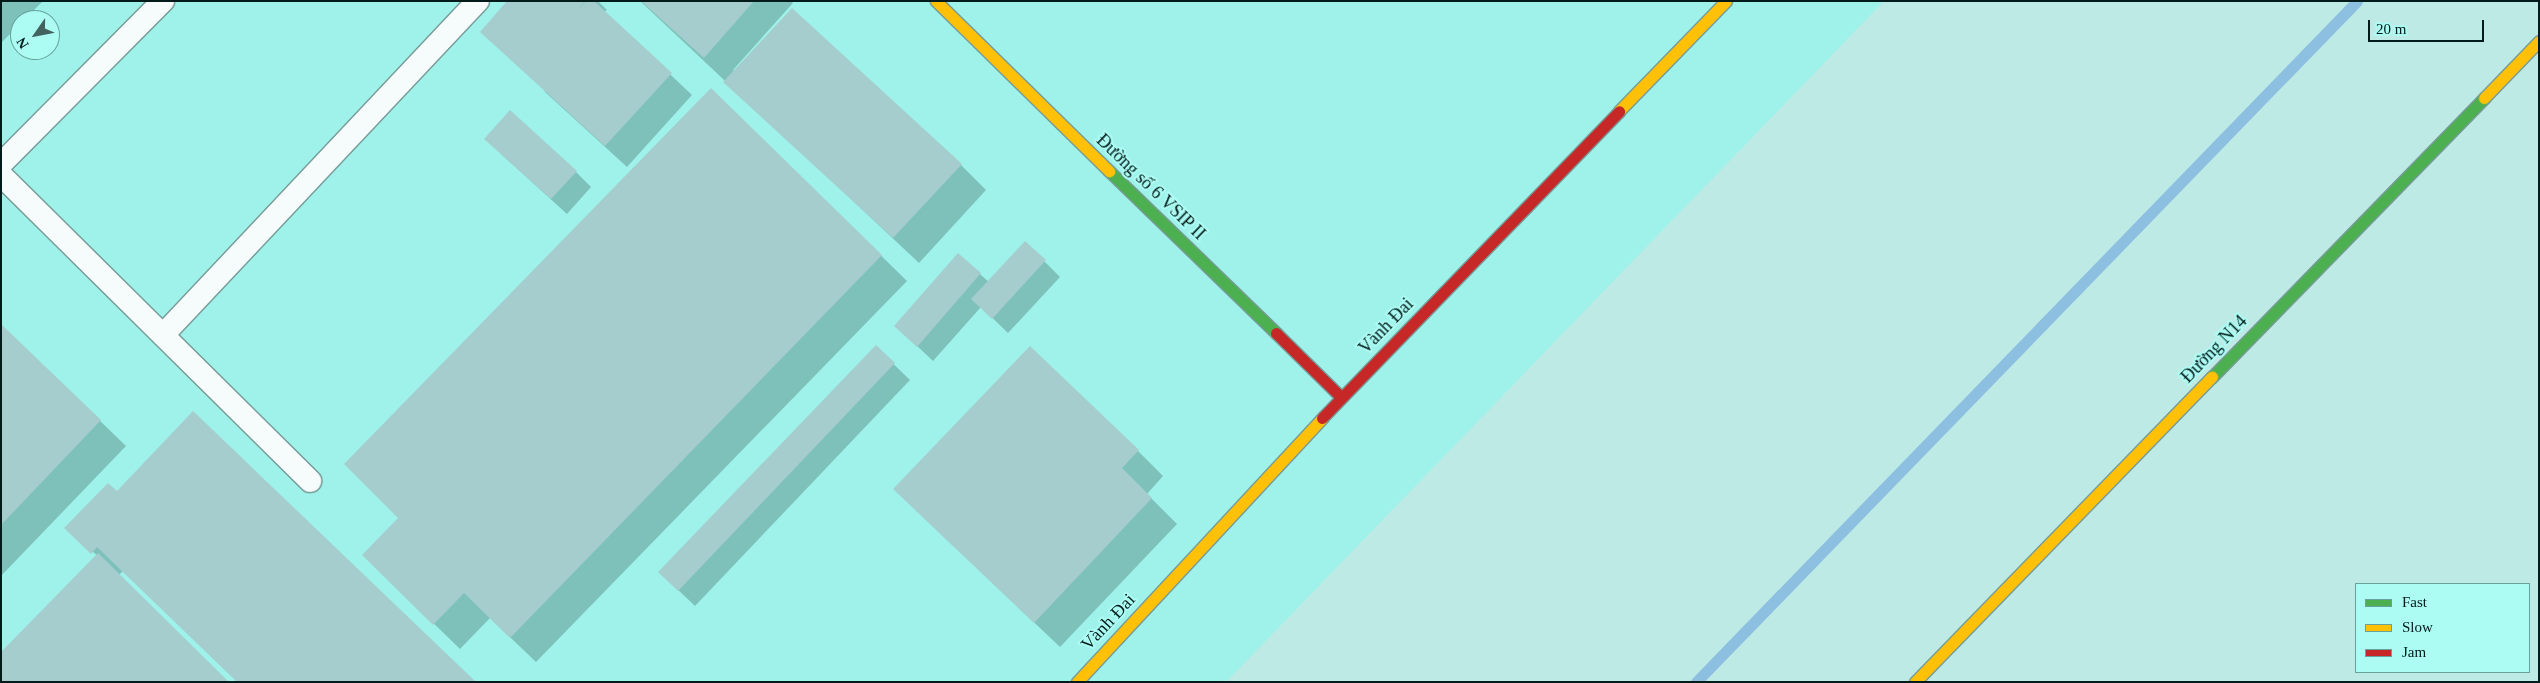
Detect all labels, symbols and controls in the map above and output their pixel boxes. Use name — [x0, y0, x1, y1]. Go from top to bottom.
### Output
north arrow — [10, 10, 60, 60]
scale bar — [2370, 10, 2486, 42]
text: 20 m — [2376, 21, 2406, 37]
text: N — [14, 35, 32, 51]
street label: Đường số 6 VSIP II — [1092, 129, 1210, 245]
street label: Vành Đai — [1354, 294, 1418, 358]
street label: Đường N14 — [2176, 311, 2252, 387]
legend — [2355, 583, 2530, 673]
street label: Vành Đai — [1076, 589, 1140, 655]
text: Fast — [2402, 594, 2427, 610]
text: Slow — [2402, 619, 2433, 635]
text: Jam — [2402, 644, 2426, 660]

